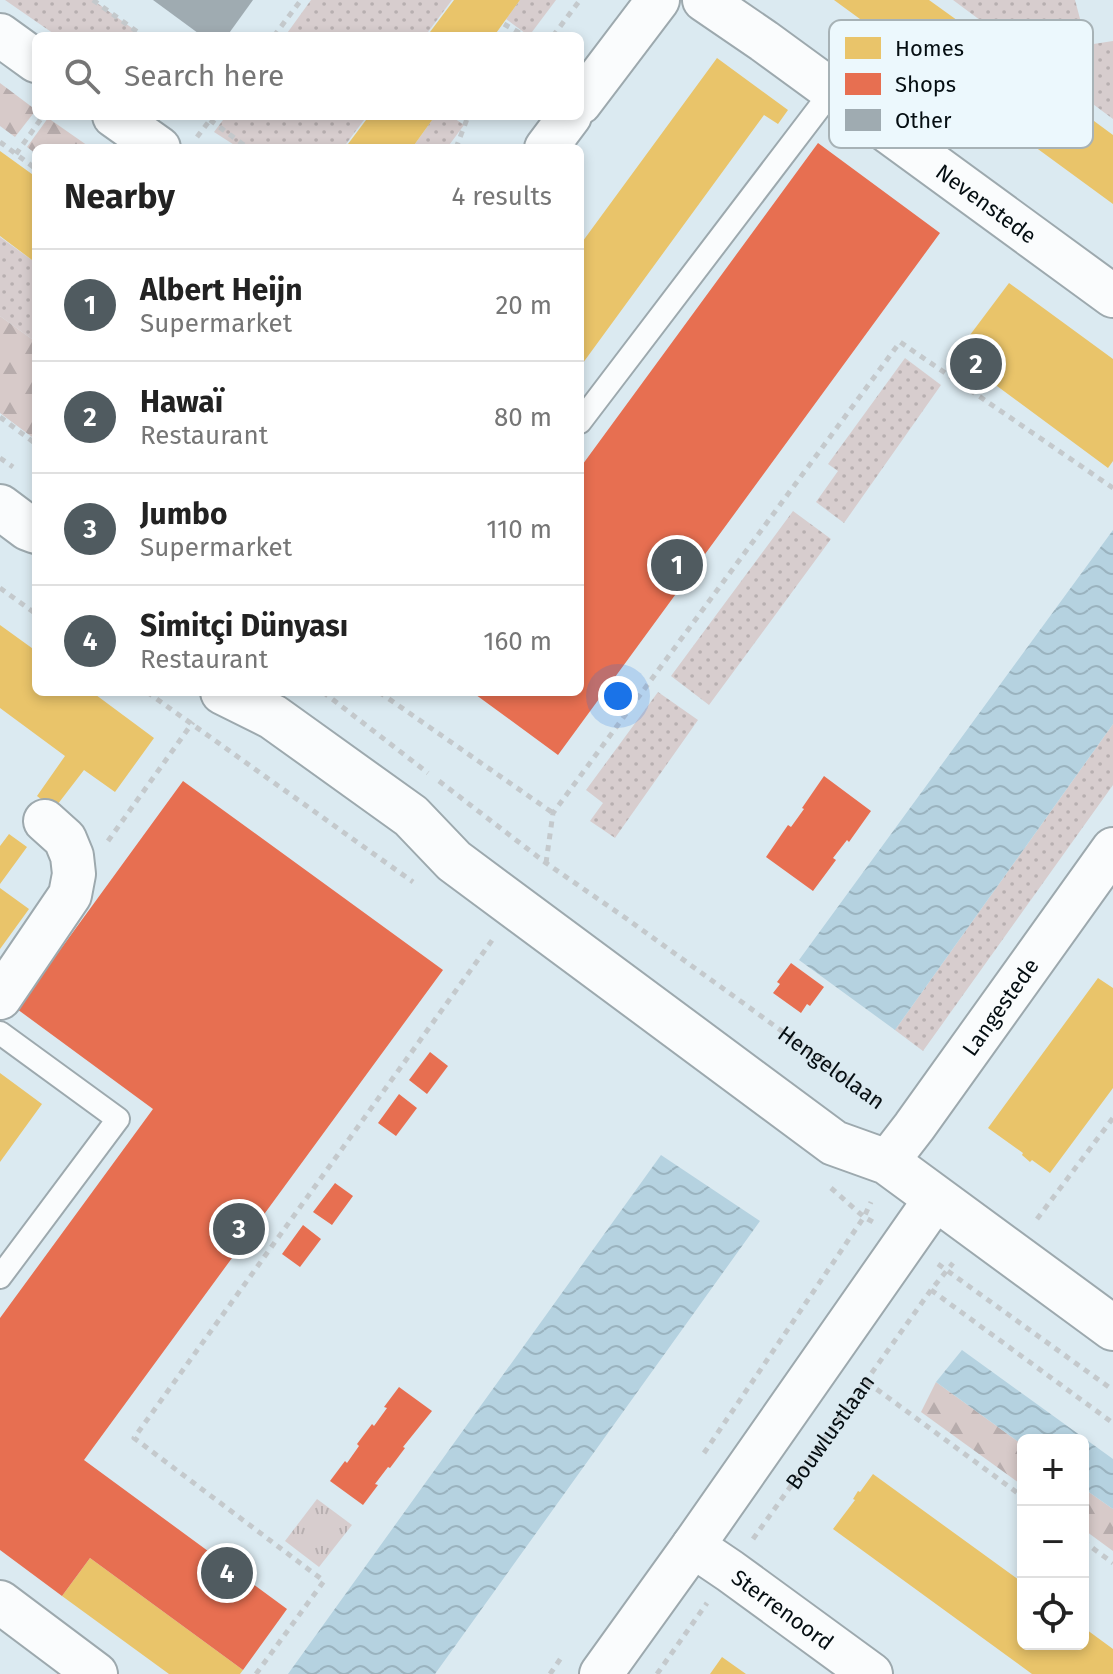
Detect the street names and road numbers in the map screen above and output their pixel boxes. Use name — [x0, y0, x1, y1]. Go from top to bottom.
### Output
street label: Nevenstede — [931, 158, 1041, 249]
street label: Langestede — [956, 953, 1045, 1061]
street label: Hengelolaan — [773, 1020, 890, 1115]
street label: Bouwlustlaan — [780, 1369, 880, 1495]
street label: Sterrenoord — [726, 1564, 839, 1656]

